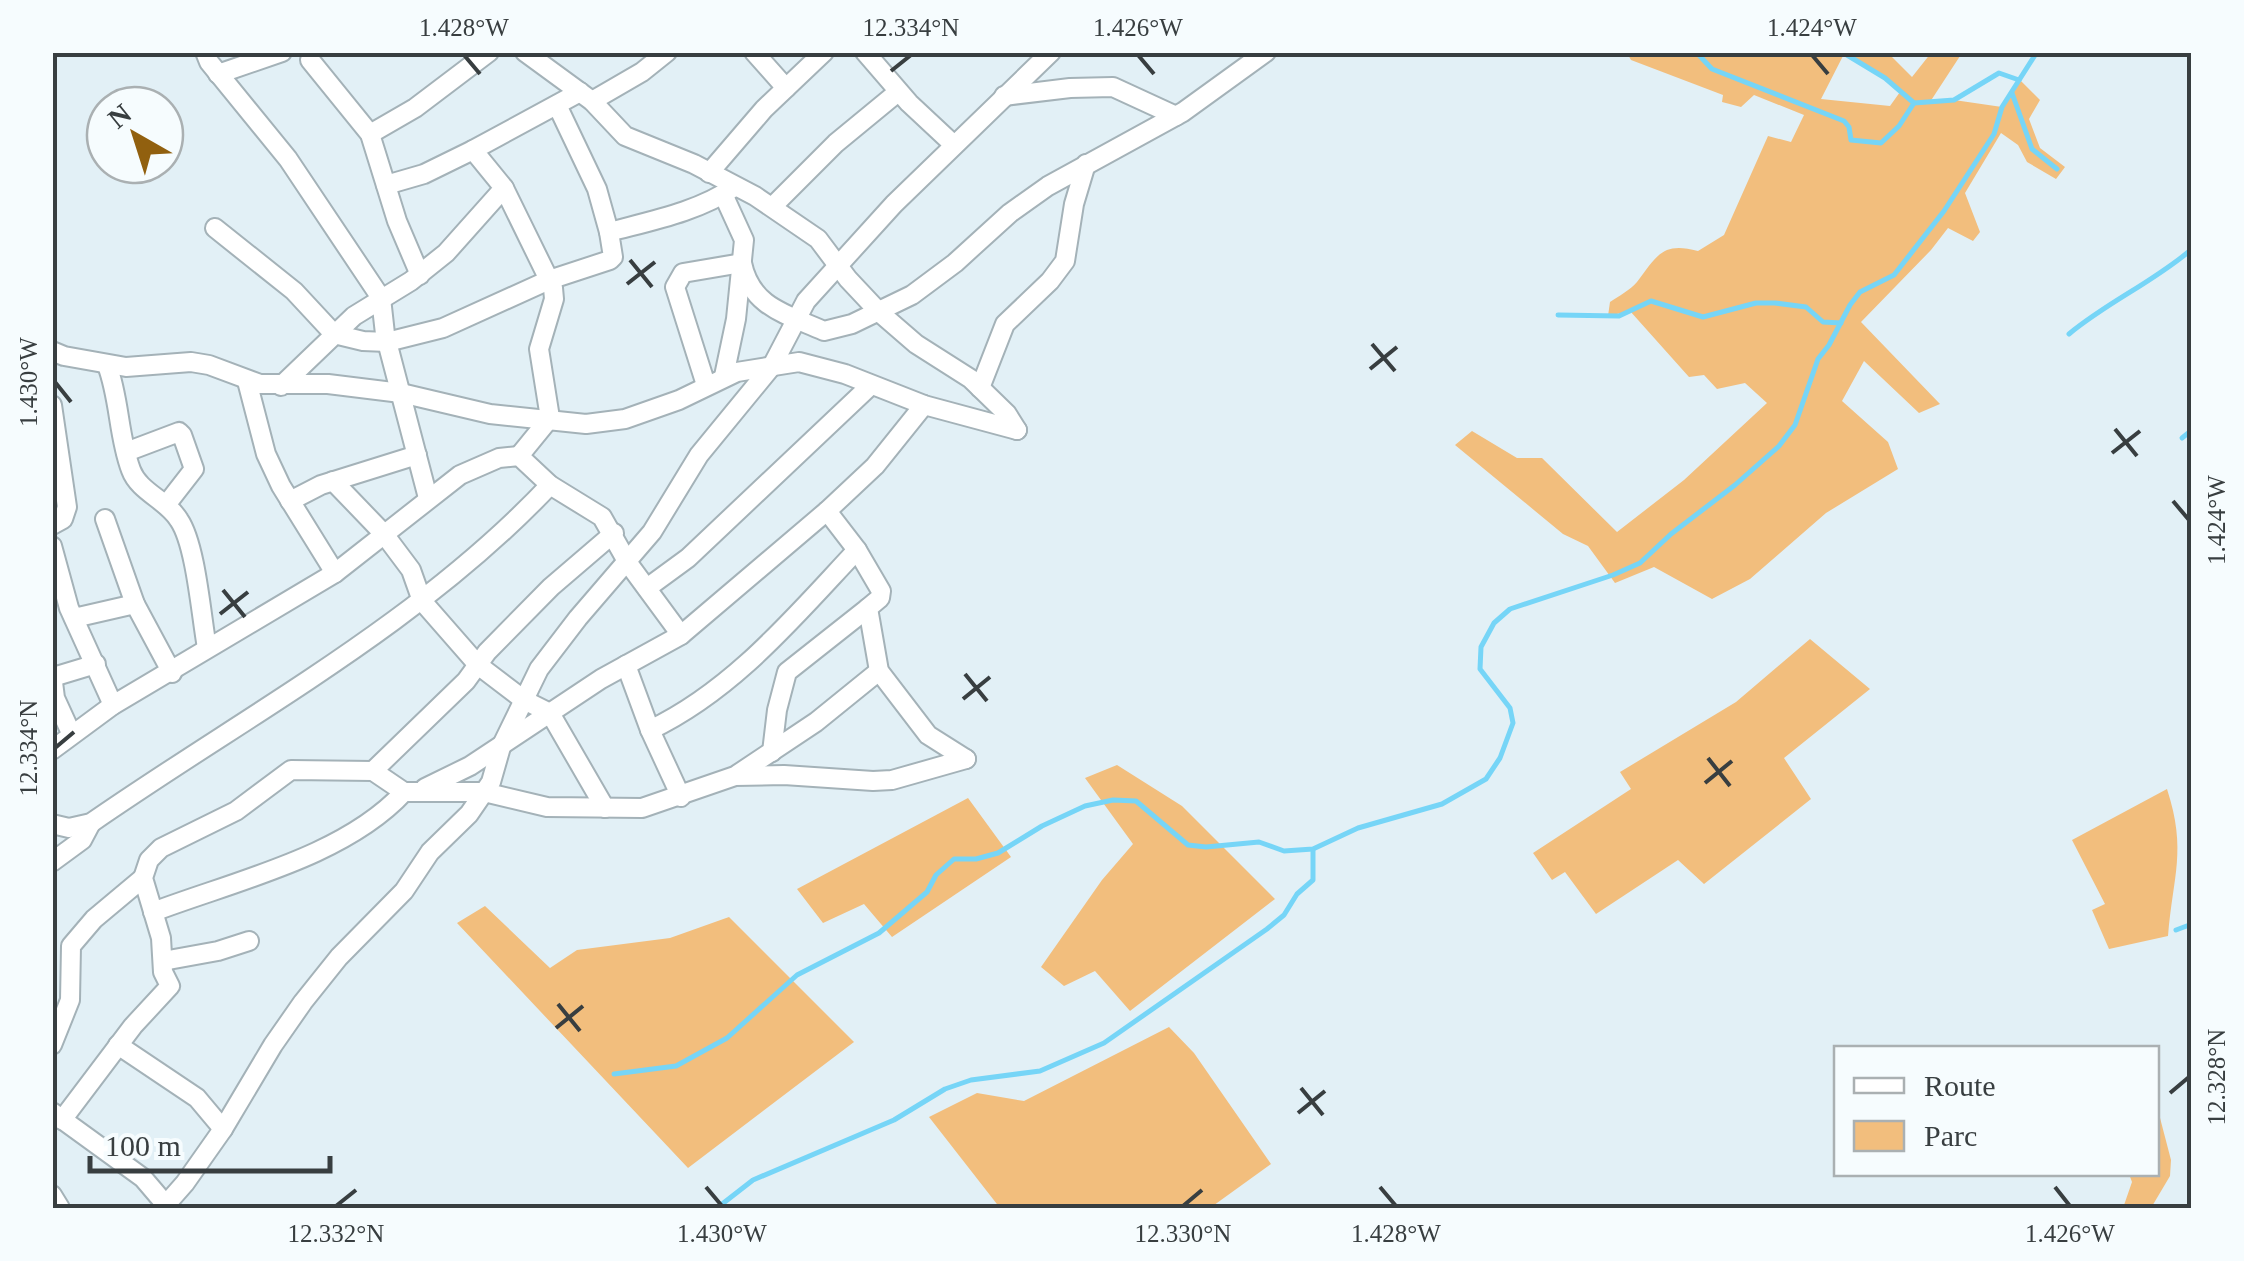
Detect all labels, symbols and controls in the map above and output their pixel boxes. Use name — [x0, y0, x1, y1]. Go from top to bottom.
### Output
text: 1.428°W — [419, 14, 509, 41]
text: 12.334°N — [863, 14, 959, 41]
text: 1.426°W — [1093, 14, 1183, 41]
text: 1.424°W — [1767, 14, 1857, 41]
north arrow — [85, 85, 185, 185]
text: N — [102, 98, 137, 134]
text: 1.430°W — [15, 337, 42, 427]
text: 1.424°W — [2203, 475, 2230, 565]
text: 12.334°N — [15, 700, 42, 796]
text: 12.328°N — [2203, 1029, 2230, 1125]
legend — [1834, 1046, 2159, 1176]
text: Route — [1924, 1069, 1996, 1102]
scale bar — [90, 1111, 330, 1173]
text: Parc — [1924, 1119, 1977, 1152]
text: 100 m — [105, 1129, 181, 1162]
text: 12.332°N — [288, 1220, 384, 1247]
text: 1.430°W — [677, 1220, 767, 1247]
text: 12.330°N — [1135, 1220, 1231, 1247]
text: 1.428°W — [1351, 1220, 1441, 1247]
text: 1.426°W — [2025, 1220, 2115, 1247]

